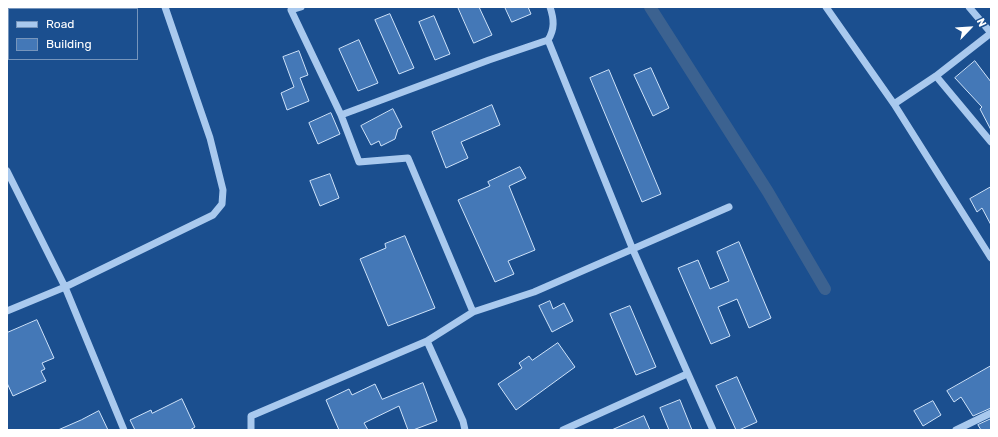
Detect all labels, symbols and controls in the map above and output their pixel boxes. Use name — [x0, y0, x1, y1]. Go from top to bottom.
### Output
legend — [8, 8, 138, 60]
north arrow — [950, 8, 990, 48]
text: N — [974, 16, 989, 29]
text: Road — [46, 17, 74, 31]
text: Building — [46, 37, 92, 51]

